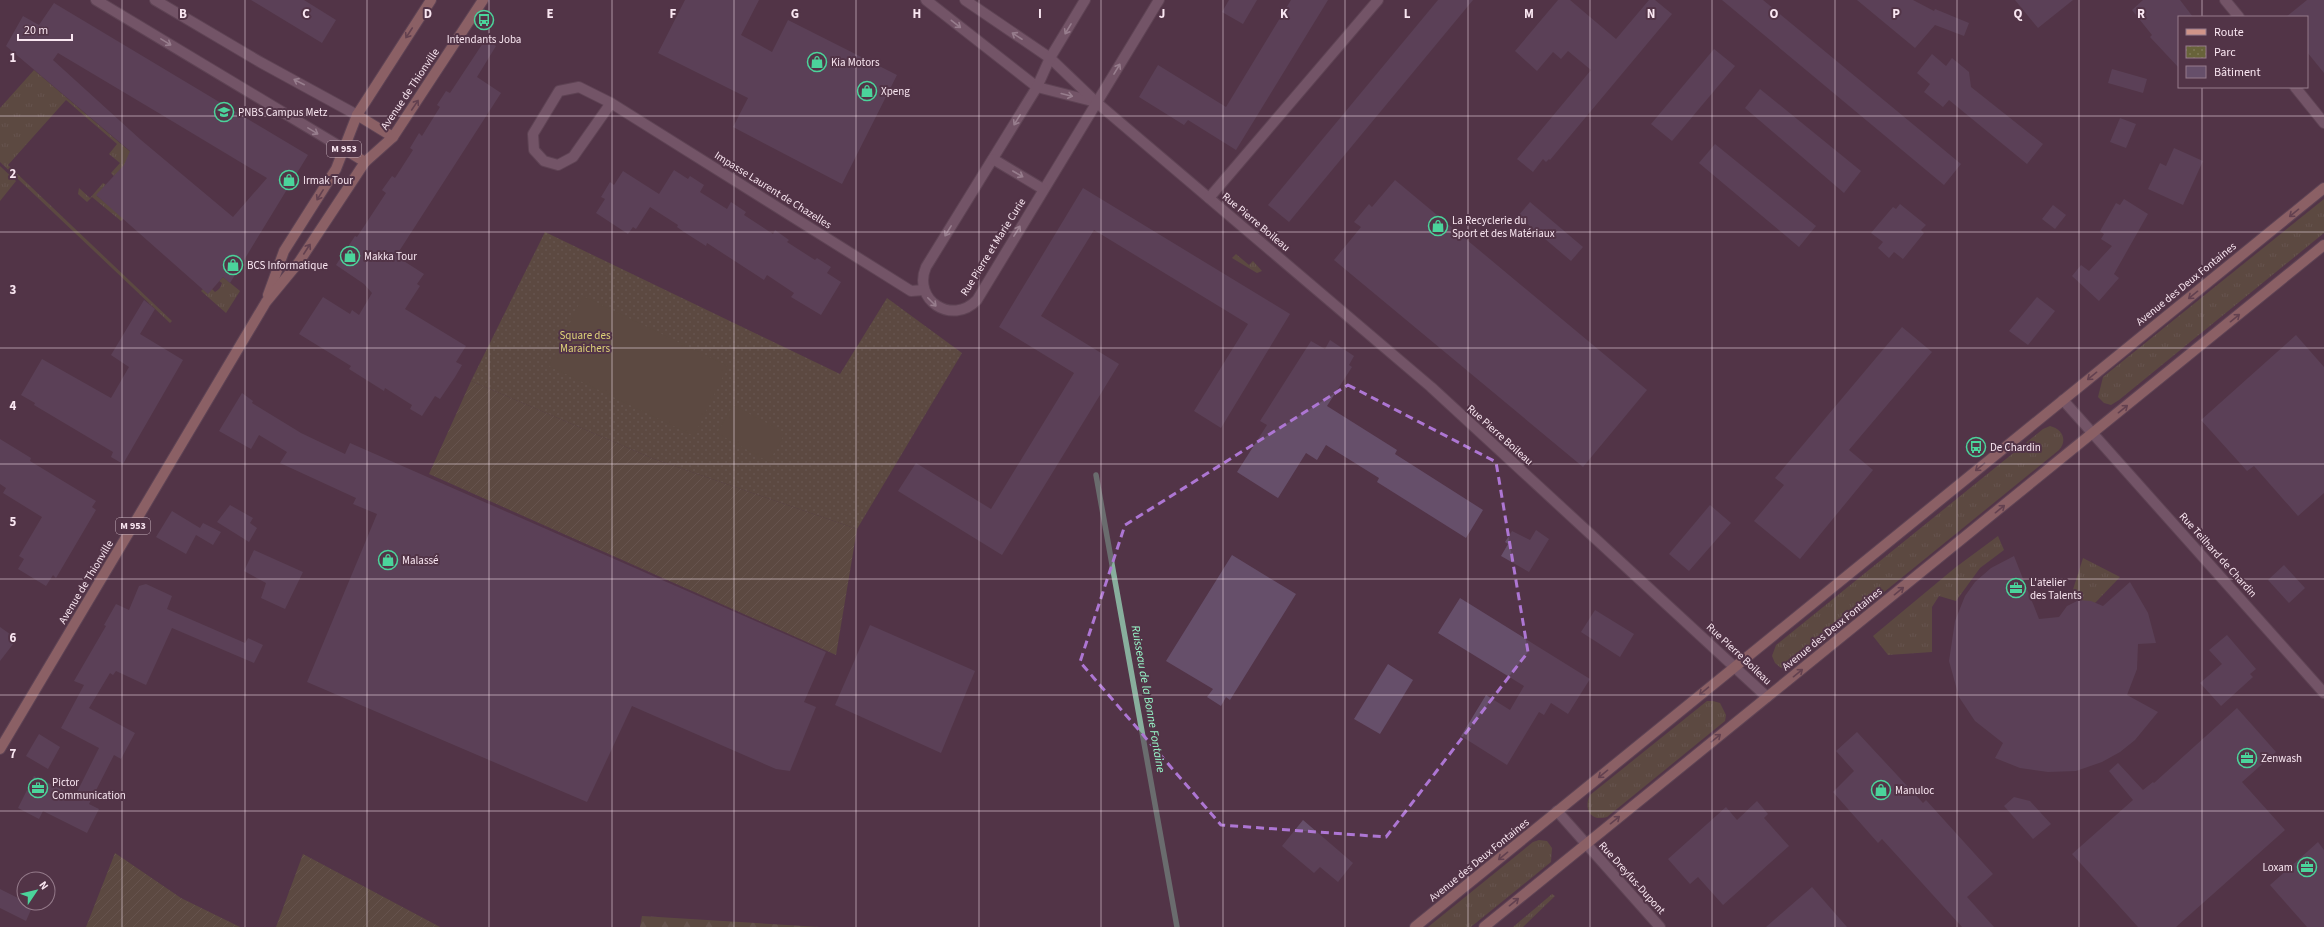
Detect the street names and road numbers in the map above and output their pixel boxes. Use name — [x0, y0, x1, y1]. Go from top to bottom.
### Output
street label: Avenue de Thionville — [377, 45, 443, 133]
road number: M 953 — [327, 141, 361, 157]
street label: Impasse Laurent de Chazelles — [712, 148, 835, 233]
street label: Rue Pierre Boileau — [1219, 189, 1293, 255]
street label: Rue Pierre et Marie Curie — [957, 195, 1029, 299]
street label: Avenue des Deux Fontaines — [2133, 239, 2240, 329]
street label: Rue Pierre Boileau — [1464, 401, 1536, 469]
street label: Rue Teilhard de Chardin — [2176, 509, 2260, 601]
road number: M 953 — [116, 518, 150, 534]
street label: Avenue de Thionville — [55, 537, 117, 627]
street label: Avenue des Deux Fontaines — [1779, 584, 1886, 674]
street label: Rue Pierre Boileau — [1703, 620, 1775, 688]
street label: Avenue des Deux Fontaines — [1426, 815, 1533, 905]
street label: Rue Dreyfus-Dupont — [1595, 838, 1669, 918]

